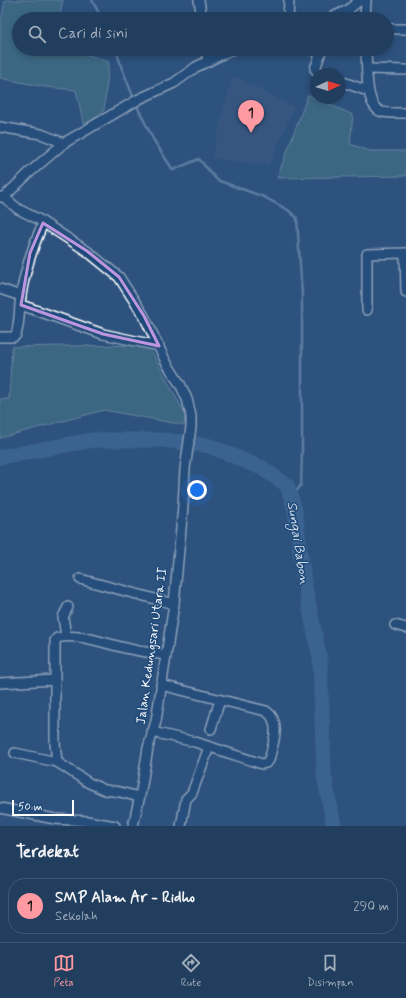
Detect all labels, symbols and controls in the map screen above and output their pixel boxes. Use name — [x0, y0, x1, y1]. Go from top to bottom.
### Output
search box — [12, 12, 394, 56]
icon: search — [26, 23, 48, 45]
text: Cari di sini — [58, 24, 128, 44]
north arrow — [310, 68, 346, 104]
pin: 1 — [238, 100, 264, 133]
your location — [187, 480, 207, 500]
water label: Sungai Babon — [281, 500, 313, 586]
street label: Jalan Kedungsari Utara II — [133, 566, 172, 726]
scale bar — [12, 798, 74, 817]
text: 50 m — [18, 800, 43, 814]
text: Terdekat — [16, 841, 79, 863]
text: SMP Alam Ar - Ridho — [55, 888, 195, 908]
text: 1 — [27, 898, 33, 915]
text: 290 m — [353, 898, 389, 915]
text: Sekolah — [55, 908, 98, 925]
tab: Peta — [53, 952, 75, 990]
tab: Rute — [180, 952, 202, 990]
tab: Disimpan — [307, 952, 353, 990]

